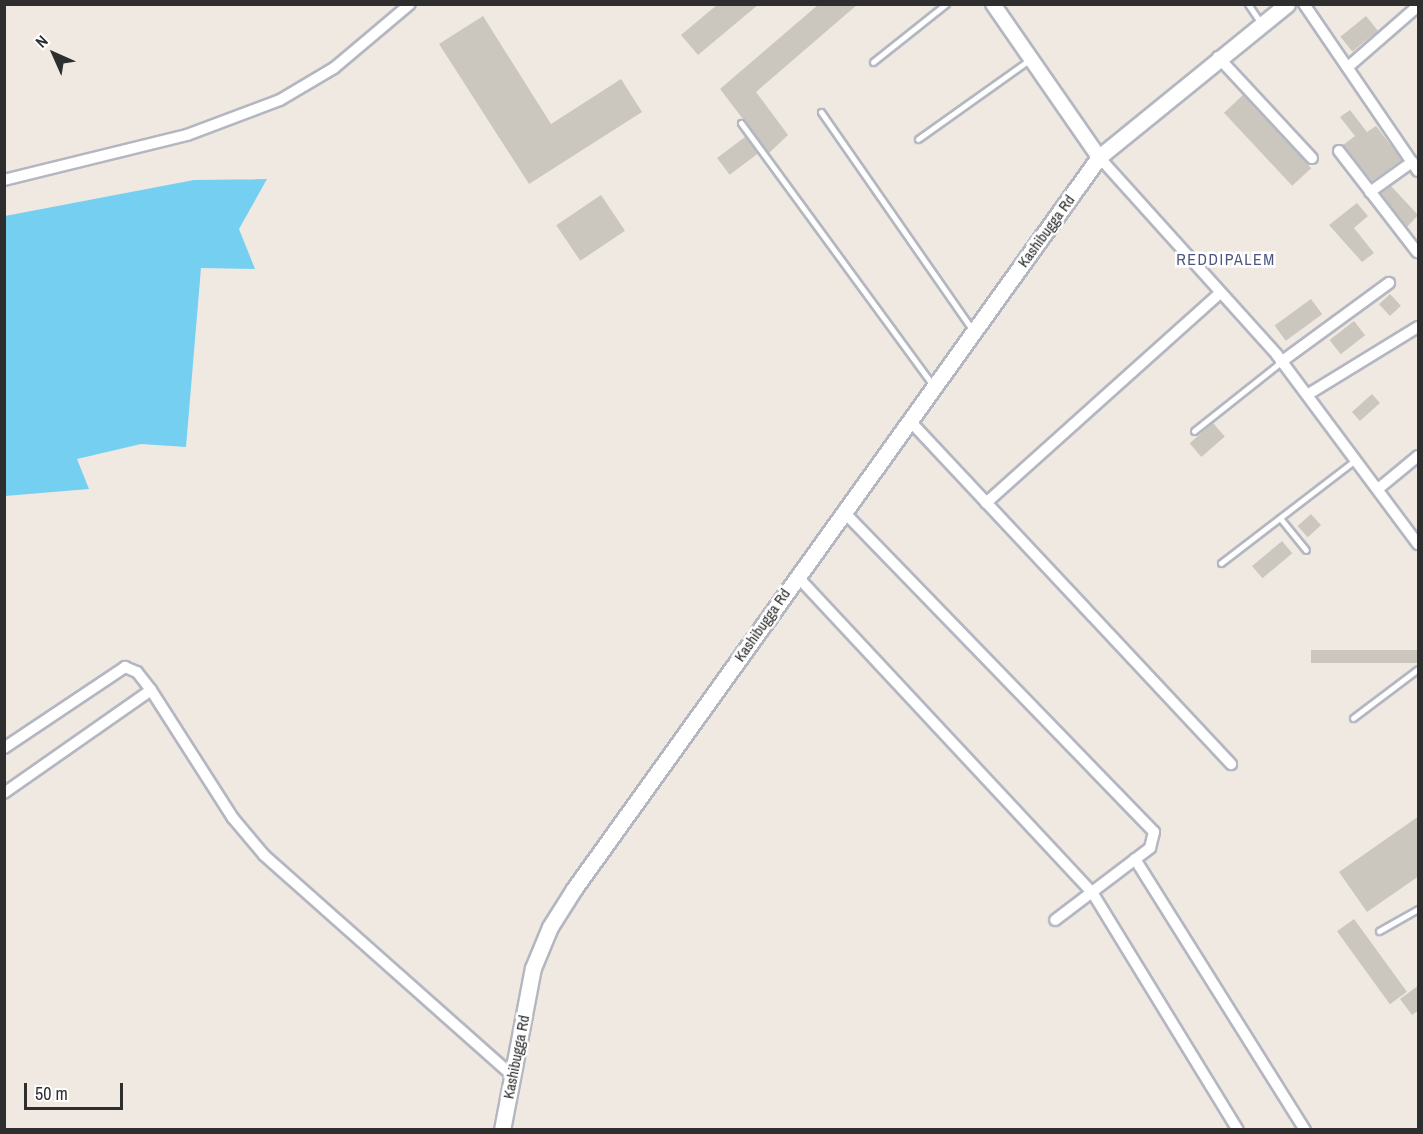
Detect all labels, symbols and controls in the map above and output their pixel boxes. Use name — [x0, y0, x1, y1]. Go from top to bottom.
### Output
north arrow — [24, 24, 84, 84]
text: N — [30, 30, 52, 52]
street label: Kashibugga Rd — [1014, 191, 1078, 271]
district label: REDDIPALEM — [1176, 249, 1276, 269]
street label: Kashibugga Rd — [730, 585, 794, 665]
street label: Kashibugga Rd — [499, 1014, 533, 1100]
scale bar — [27, 1071, 126, 1109]
text: 50 m — [35, 1081, 68, 1106]

